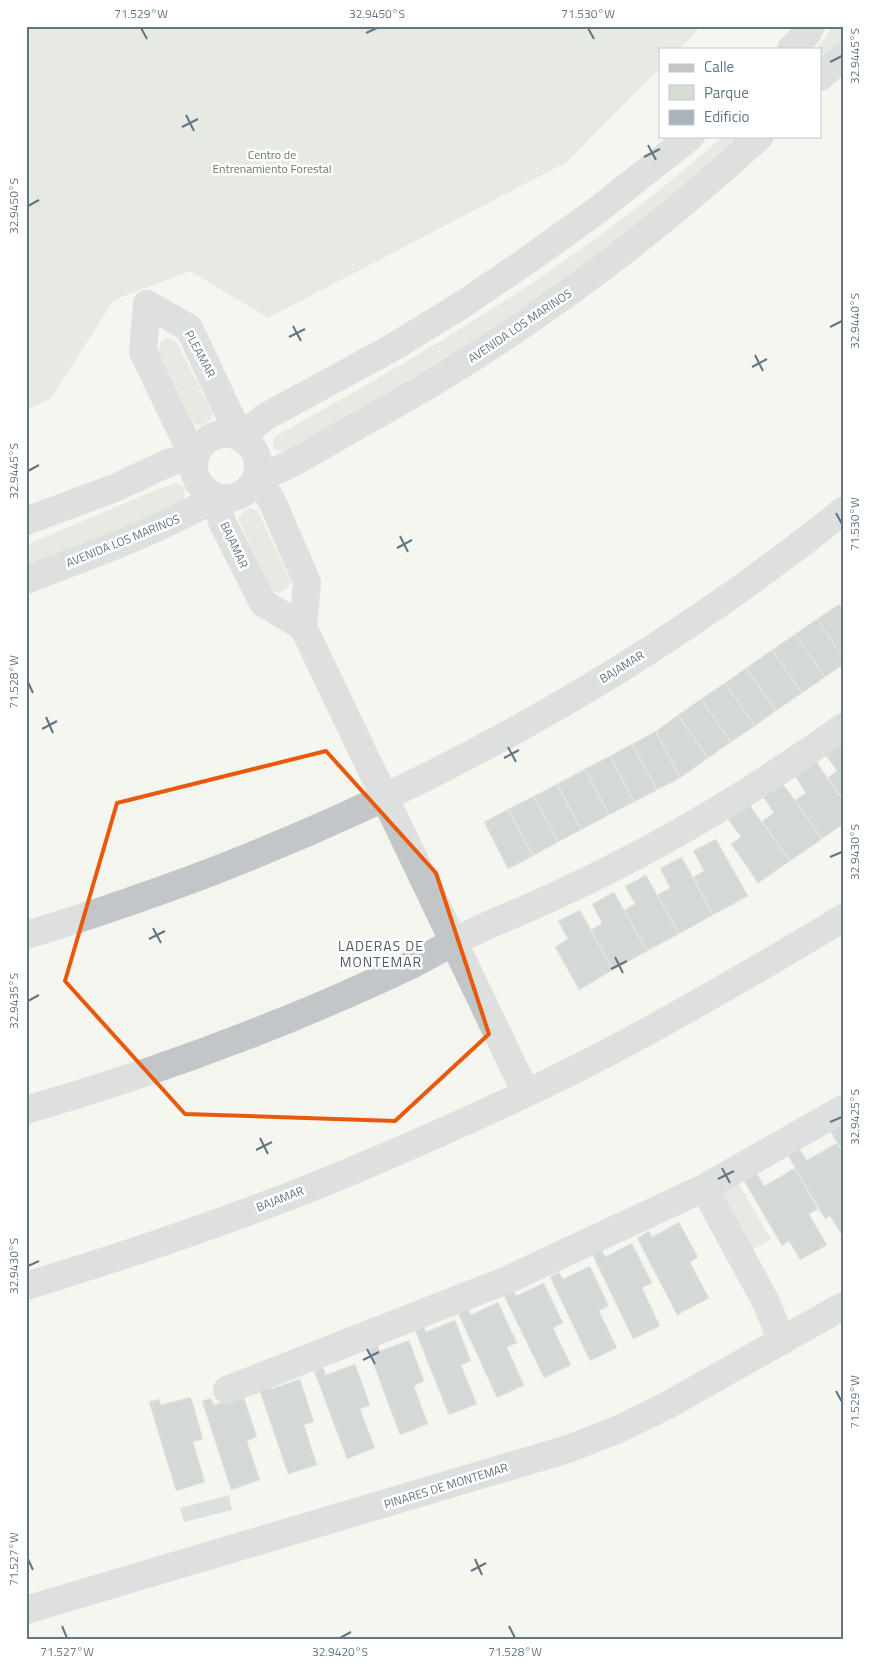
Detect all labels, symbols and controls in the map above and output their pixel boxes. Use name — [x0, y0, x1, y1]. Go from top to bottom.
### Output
text: 71.529°W — [114, 4, 168, 23]
text: 32.9450°S — [349, 4, 405, 23]
text: 71.530°W — [561, 4, 615, 23]
text: 32.9445°S — [845, 28, 864, 84]
legend — [659, 48, 822, 138]
text: Calle — [704, 55, 734, 78]
text: Parque — [704, 81, 749, 104]
text: Edificio — [704, 105, 749, 128]
park label: Centro de Entrenamiento Forestal — [212, 145, 332, 178]
text: 32.9450°S — [4, 178, 23, 234]
street label: AVENIDA LOS MARINOS — [464, 284, 575, 367]
text: 32.9440°S — [845, 293, 864, 349]
street label: PLEAMAR — [180, 327, 221, 381]
text: 32.9445°S — [4, 443, 23, 499]
text: 71.530°W — [845, 497, 864, 551]
street label: AVENIDA LOS MARINOS — [63, 509, 183, 572]
street label: BAJAMAR — [215, 518, 254, 571]
street label: BAJAMAR — [596, 645, 648, 688]
text: 71.528°W — [4, 655, 23, 709]
text: 32.9430°S — [845, 824, 864, 880]
district label: LADERAS DE MONTEMAR — [338, 935, 424, 972]
text: 32.9435°S — [4, 973, 23, 1029]
text: 32.9425°S — [845, 1089, 864, 1145]
street label: BAJAMAR — [253, 1181, 306, 1216]
text: 32.9430°S — [4, 1238, 23, 1294]
text: 71.529°W — [845, 1375, 864, 1429]
street label: PINARES DE MONTEMAR — [381, 1458, 510, 1513]
text: 71.527°W — [4, 1532, 23, 1586]
text: 71.527°W — [40, 1642, 94, 1661]
text: 32.9420°S — [312, 1642, 368, 1661]
text: 71.528°W — [488, 1642, 542, 1661]

